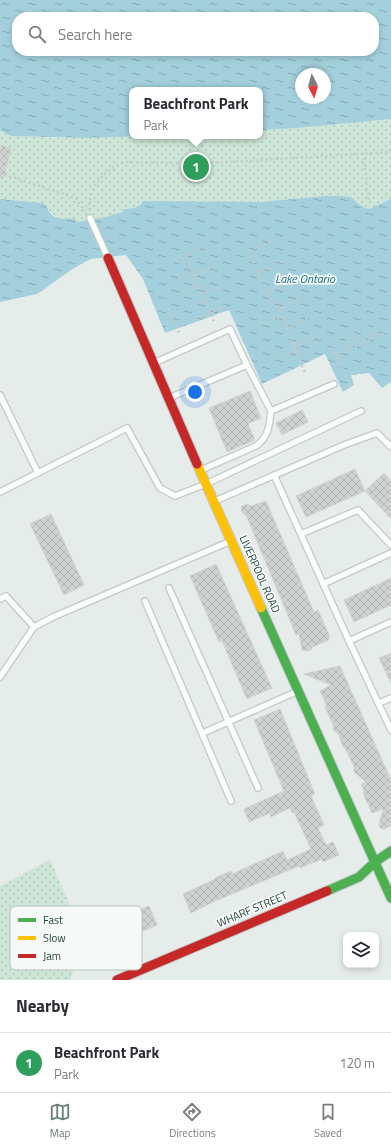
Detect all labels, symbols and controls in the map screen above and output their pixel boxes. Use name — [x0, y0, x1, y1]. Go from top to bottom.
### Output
search box — [12, 12, 379, 56]
icon: search — [26, 23, 48, 45]
text: Search here — [58, 23, 132, 46]
north arrow — [295, 68, 331, 104]
popup — [129, 87, 263, 139]
text: Beachfront Park — [143, 92, 249, 115]
text: Park — [143, 115, 168, 135]
pin: 1 — [183, 152, 209, 182]
water label: Lake Ontario — [275, 269, 336, 288]
your location — [185, 382, 205, 402]
street label: LIVERPOOL ROAD — [236, 533, 284, 615]
street label: WHARF STREET — [214, 887, 290, 931]
legend — [10, 906, 142, 970]
text: Fast — [43, 912, 63, 928]
text: Slow — [43, 930, 66, 946]
map controls — [343, 932, 379, 968]
button: layers — [343, 932, 379, 968]
text: Jam — [43, 948, 61, 964]
text: Nearby — [16, 993, 69, 1019]
text: Beachfront Park — [54, 1041, 159, 1064]
text: 1 — [25, 1053, 33, 1073]
text: 120 m — [339, 1053, 375, 1073]
text: Park — [54, 1064, 79, 1084]
tab: Map — [49, 1101, 71, 1141]
tab: Directions — [169, 1101, 216, 1141]
tab: Saved — [314, 1101, 342, 1141]

